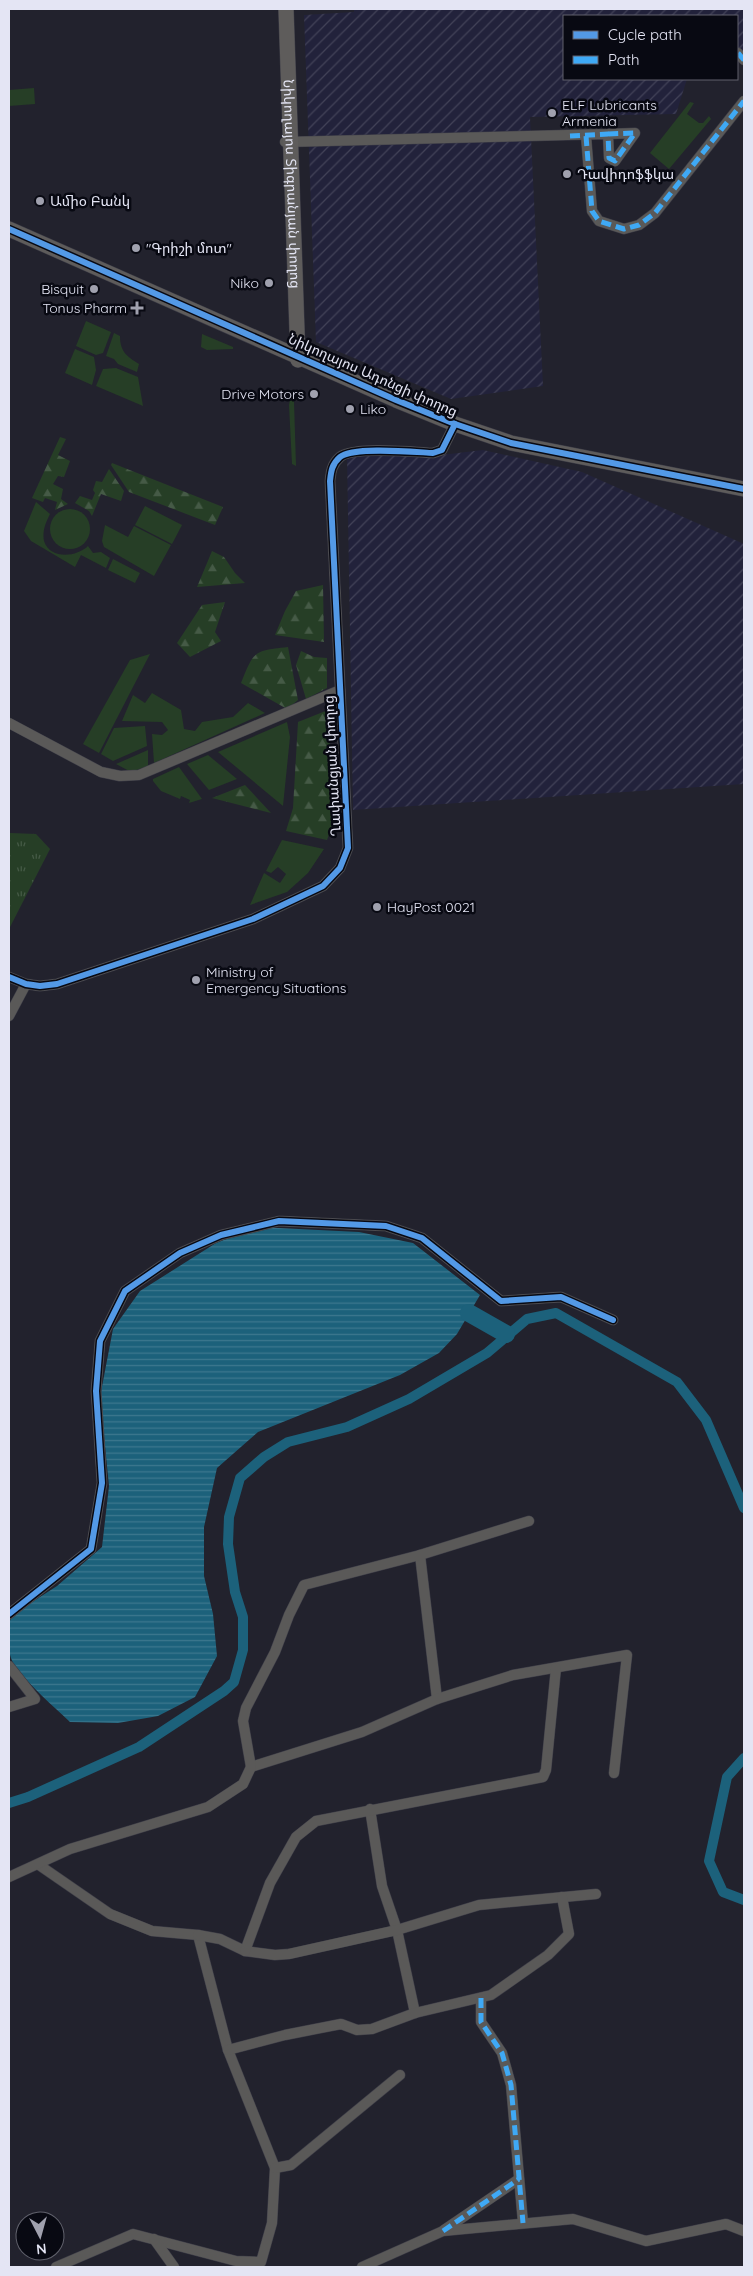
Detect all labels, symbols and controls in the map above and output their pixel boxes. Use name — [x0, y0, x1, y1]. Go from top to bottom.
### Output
legend — [563, 15, 738, 80]
text: Cycle path — [608, 25, 682, 44]
text: Path — [608, 50, 640, 69]
street label: Նիկողայոս Տիգրանյան փողոց — [279, 79, 305, 289]
place label: ELF Lubricants Armenia — [562, 96, 657, 130]
marker: ELF Lubricants Armenia — [546, 107, 558, 119]
place label: Դավիդոֆֆկա — [577, 165, 674, 183]
marker: Դավիդոֆֆկա — [561, 168, 573, 180]
place label: Ամիօ Բանկ — [50, 192, 130, 210]
marker: Ամիօ Բանկ — [34, 195, 46, 207]
place label: "Գրիշի մոտ" — [146, 239, 232, 257]
marker: "Գրիշի մոտ" — [130, 242, 142, 254]
place label: Niko — [230, 274, 259, 292]
marker: Niko — [263, 277, 275, 289]
place label: Bisquit — [41, 280, 84, 298]
marker: Bisquit — [88, 283, 100, 295]
place label: Tonus Pharm — [42, 299, 127, 317]
marker: Tonus Pharm — [131, 302, 143, 314]
street label: Նիկողայոս Ադոնցի փողոց — [286, 329, 460, 421]
place label: Drive Motors — [221, 385, 304, 403]
marker: Drive Motors — [308, 388, 320, 400]
place label: Liko — [360, 400, 386, 418]
marker: Liko — [344, 403, 356, 415]
street label: Ղափանցյան փողոց — [319, 695, 345, 837]
place label: HayPost 0021 — [387, 898, 475, 916]
marker: HayPost 0021 — [371, 901, 383, 913]
place label: Ministry of Emergency Situations — [206, 963, 346, 997]
marker: Ministry of Emergency Situations — [190, 974, 202, 986]
north arrow — [15, 2211, 65, 2261]
text: N — [35, 2239, 47, 2258]

